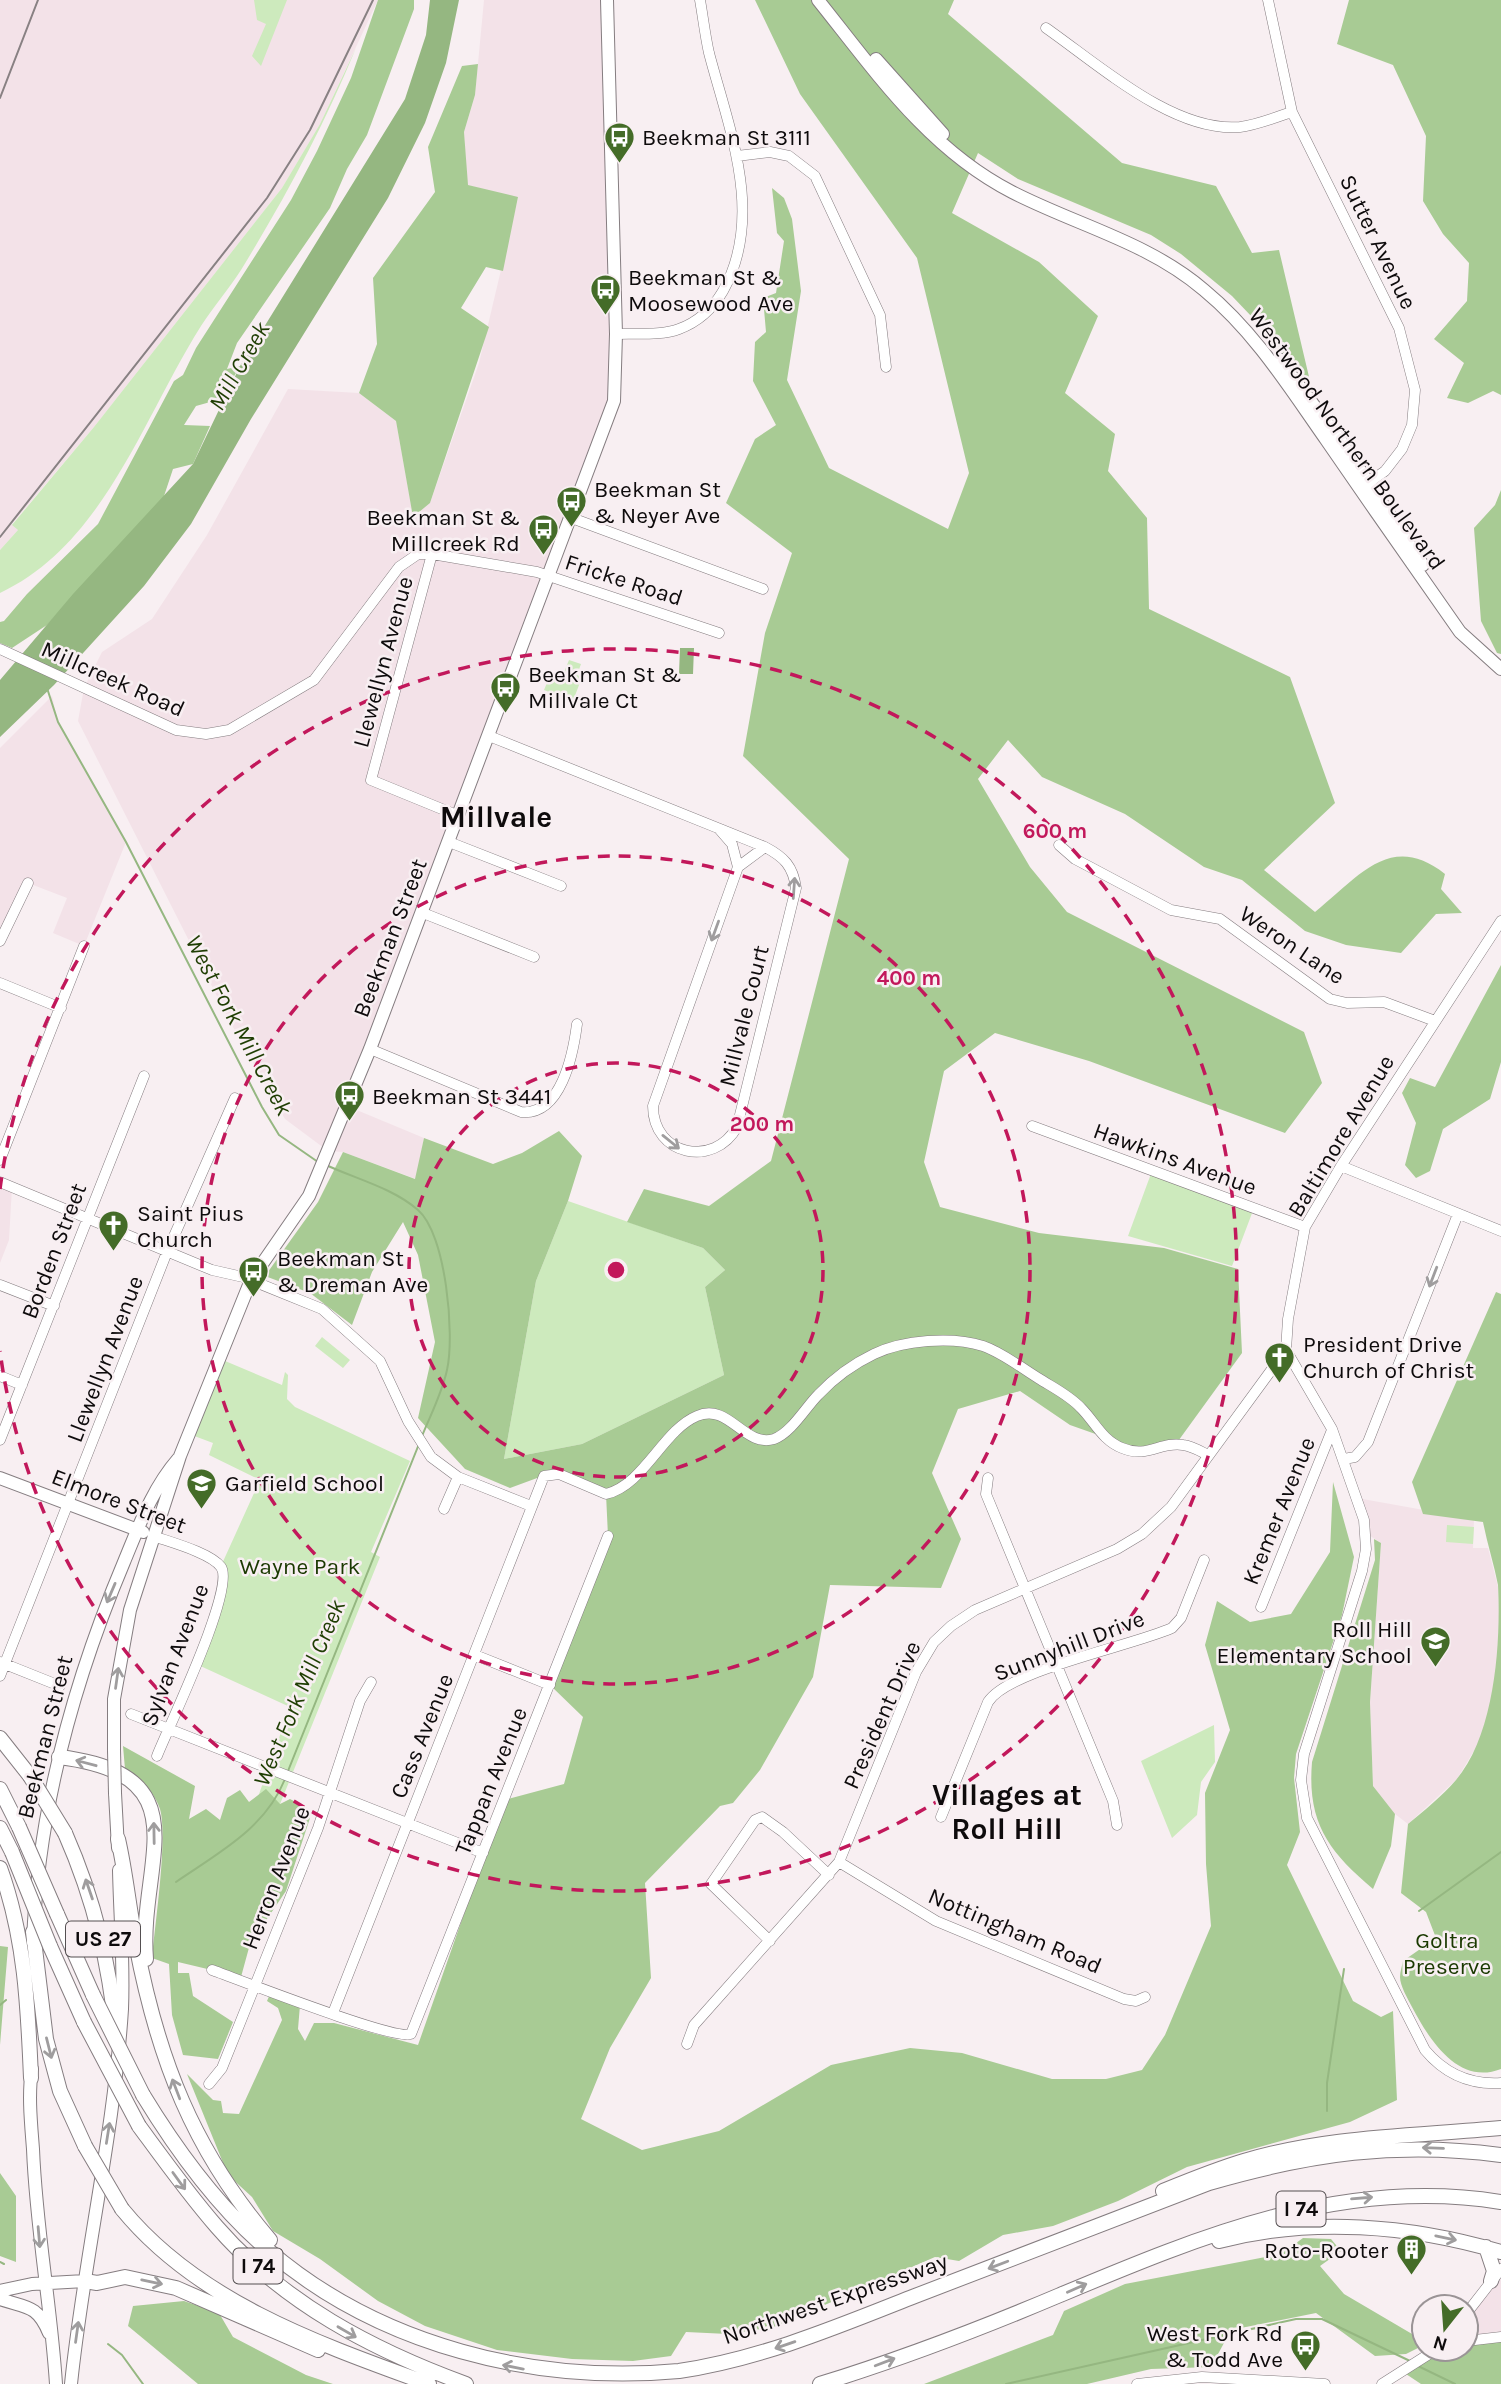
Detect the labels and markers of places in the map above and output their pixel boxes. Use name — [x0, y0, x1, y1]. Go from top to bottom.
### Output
bus stop icon: Beekman St 3111 — [602, 120, 636, 164]
place label: Beekman St 3111 — [642, 124, 811, 151]
place label: Beekman St & Moosewood Ave — [628, 264, 793, 317]
bus stop icon: Beekman St & Moosewood Ave — [588, 273, 622, 317]
place label: Beekman St & Neyer Ave — [594, 476, 721, 529]
bus stop icon: Beekman St & Neyer Ave — [554, 485, 588, 529]
place label: Beekman St & Millcreek Rd — [367, 504, 520, 557]
bus stop icon: Beekman St & Millcreek Rd — [526, 513, 560, 557]
place label: Beekman St & Millvale Ct — [528, 661, 681, 714]
bus stop icon: Beekman St & Millvale Ct — [488, 670, 522, 714]
bus stop icon: Beekman St 3441 — [332, 1079, 366, 1123]
place label: Beekman St 3441 — [372, 1083, 551, 1110]
place label: Saint Pius Church — [137, 1200, 244, 1253]
church icon: Saint Pius Church — [97, 1209, 131, 1253]
place label: Beekman St & Dreman Ave — [277, 1245, 428, 1298]
bus stop icon: Beekman St & Dreman Ave — [237, 1254, 271, 1298]
centre of rings — [604, 1258, 628, 1282]
place label: President Drive Church of Christ — [1303, 1331, 1475, 1384]
church icon: President Drive Church of Christ — [1263, 1340, 1297, 1384]
school or university icon: Garfield School — [185, 1466, 219, 1510]
place label: Garfield School — [225, 1470, 384, 1497]
place label: Roll Hill Elementary School — [1217, 1616, 1412, 1669]
school or university icon: Roll Hill Elementary School — [1418, 1625, 1452, 1669]
building icon: Roto-Rooter — [1394, 2233, 1428, 2277]
place label: Roto-Rooter — [1264, 2237, 1389, 2264]
place label: West Fork Rd & Todd Ave — [1147, 2320, 1283, 2373]
bus stop icon: West Fork Rd & Todd Ave — [1289, 2329, 1323, 2373]

